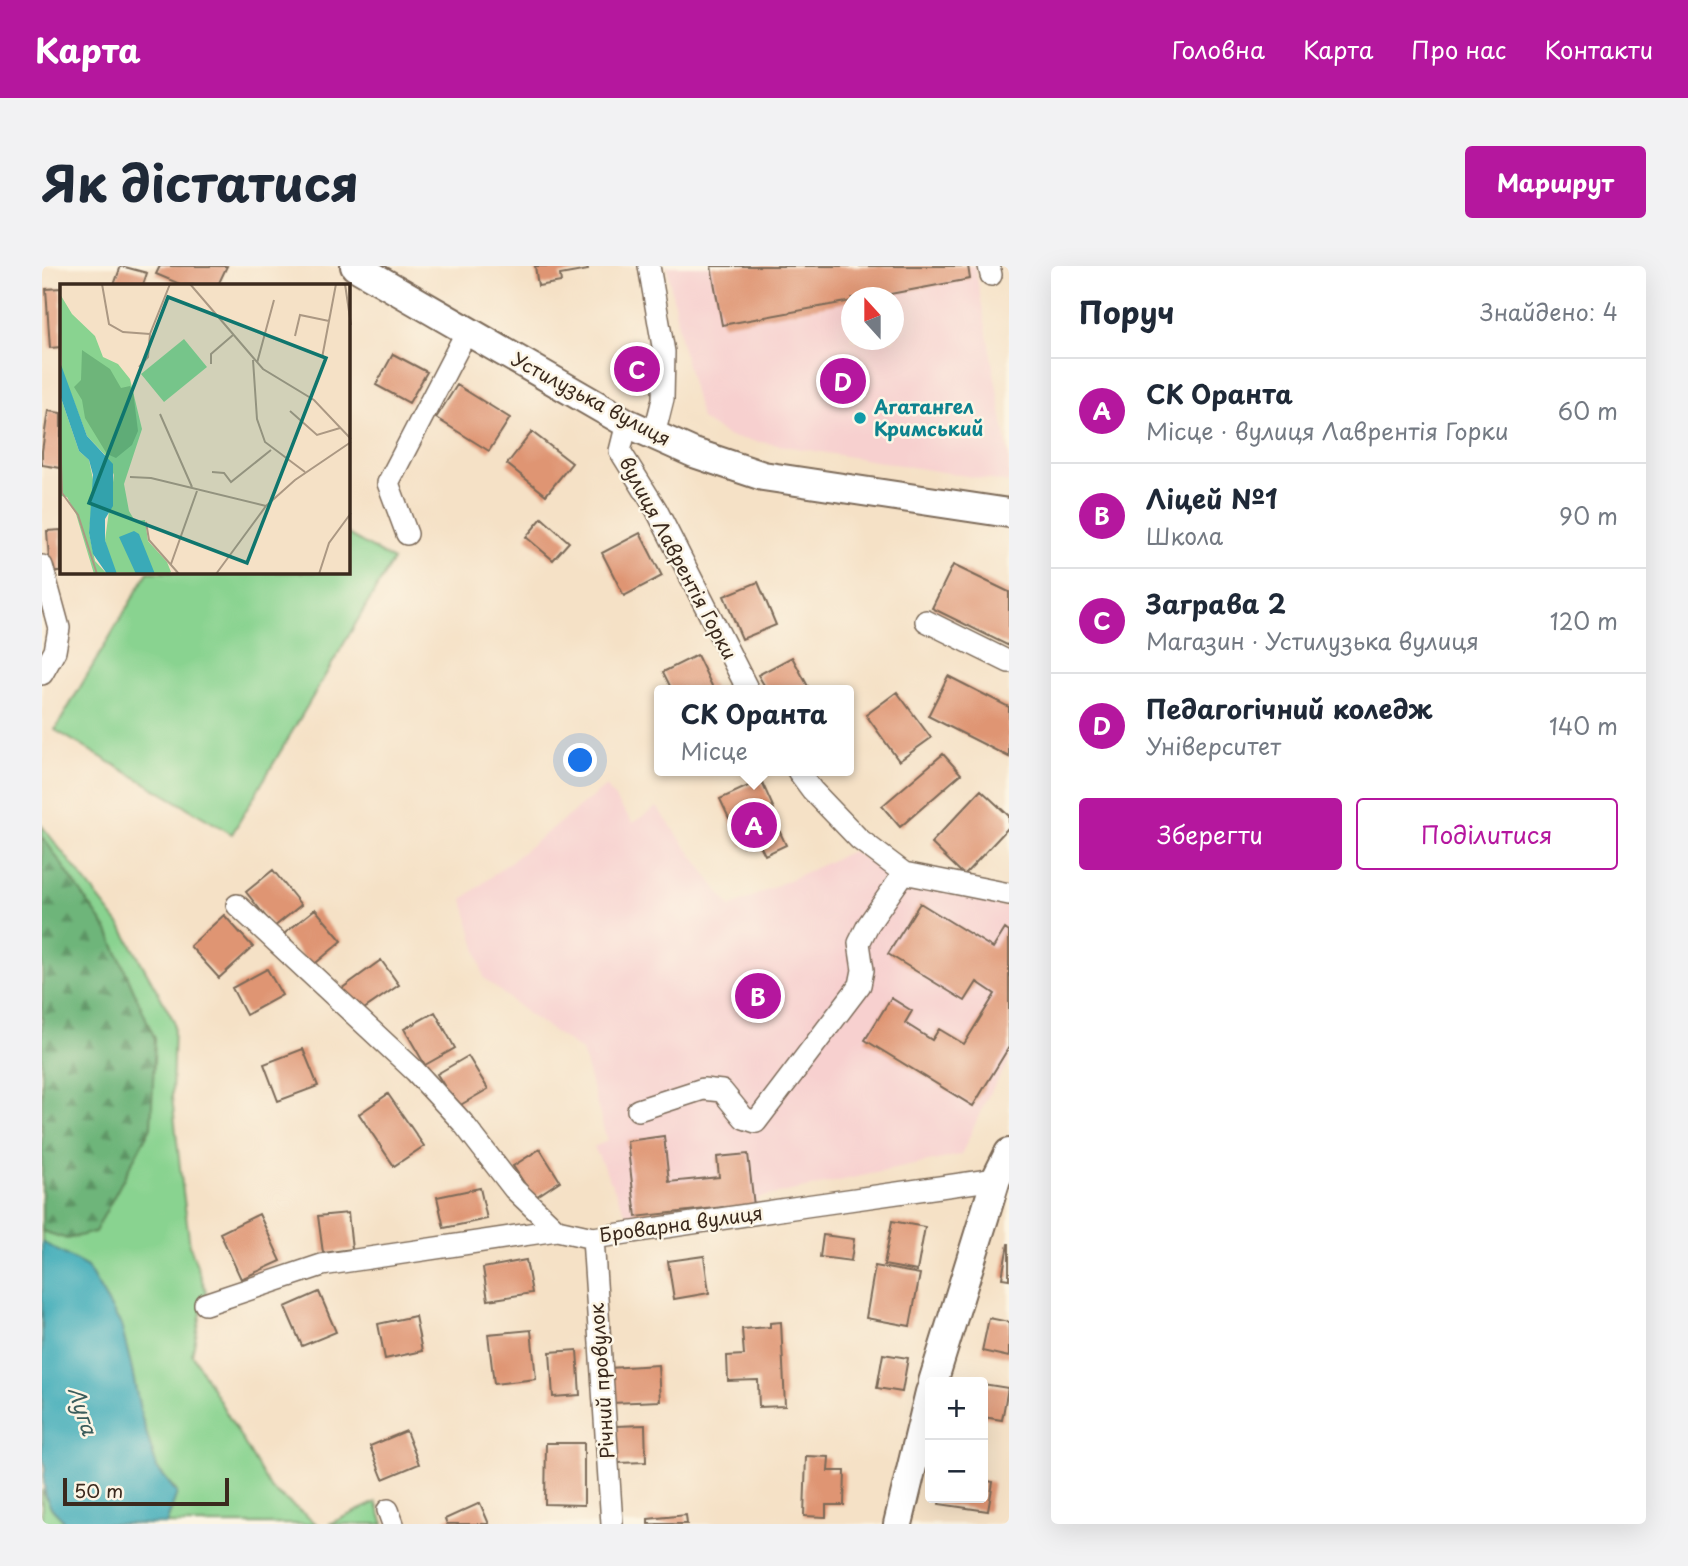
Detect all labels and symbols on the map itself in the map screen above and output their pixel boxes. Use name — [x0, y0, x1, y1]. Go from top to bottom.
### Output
inset map — [60, 284, 350, 574]
north arrow — [841, 287, 904, 350]
pin: C — [614, 343, 660, 395]
street label: Устилузька вулиця — [507, 344, 676, 452]
pin: D — [820, 355, 866, 407]
place label: Агатангел Кримський — [873, 392, 984, 442]
marker: Агатангел Кримський — [852, 410, 868, 426]
street label: вулиця Лаврентія Горки — [613, 451, 744, 664]
your location — [563, 743, 597, 777]
pin: A — [731, 799, 777, 851]
pin: B — [735, 970, 781, 1022]
street label: Броварна вулиця — [597, 1198, 764, 1248]
street label: Річний провулок — [582, 1302, 620, 1460]
water label: Луга — [61, 1382, 107, 1440]
scale bar — [63, 1475, 229, 1507]

